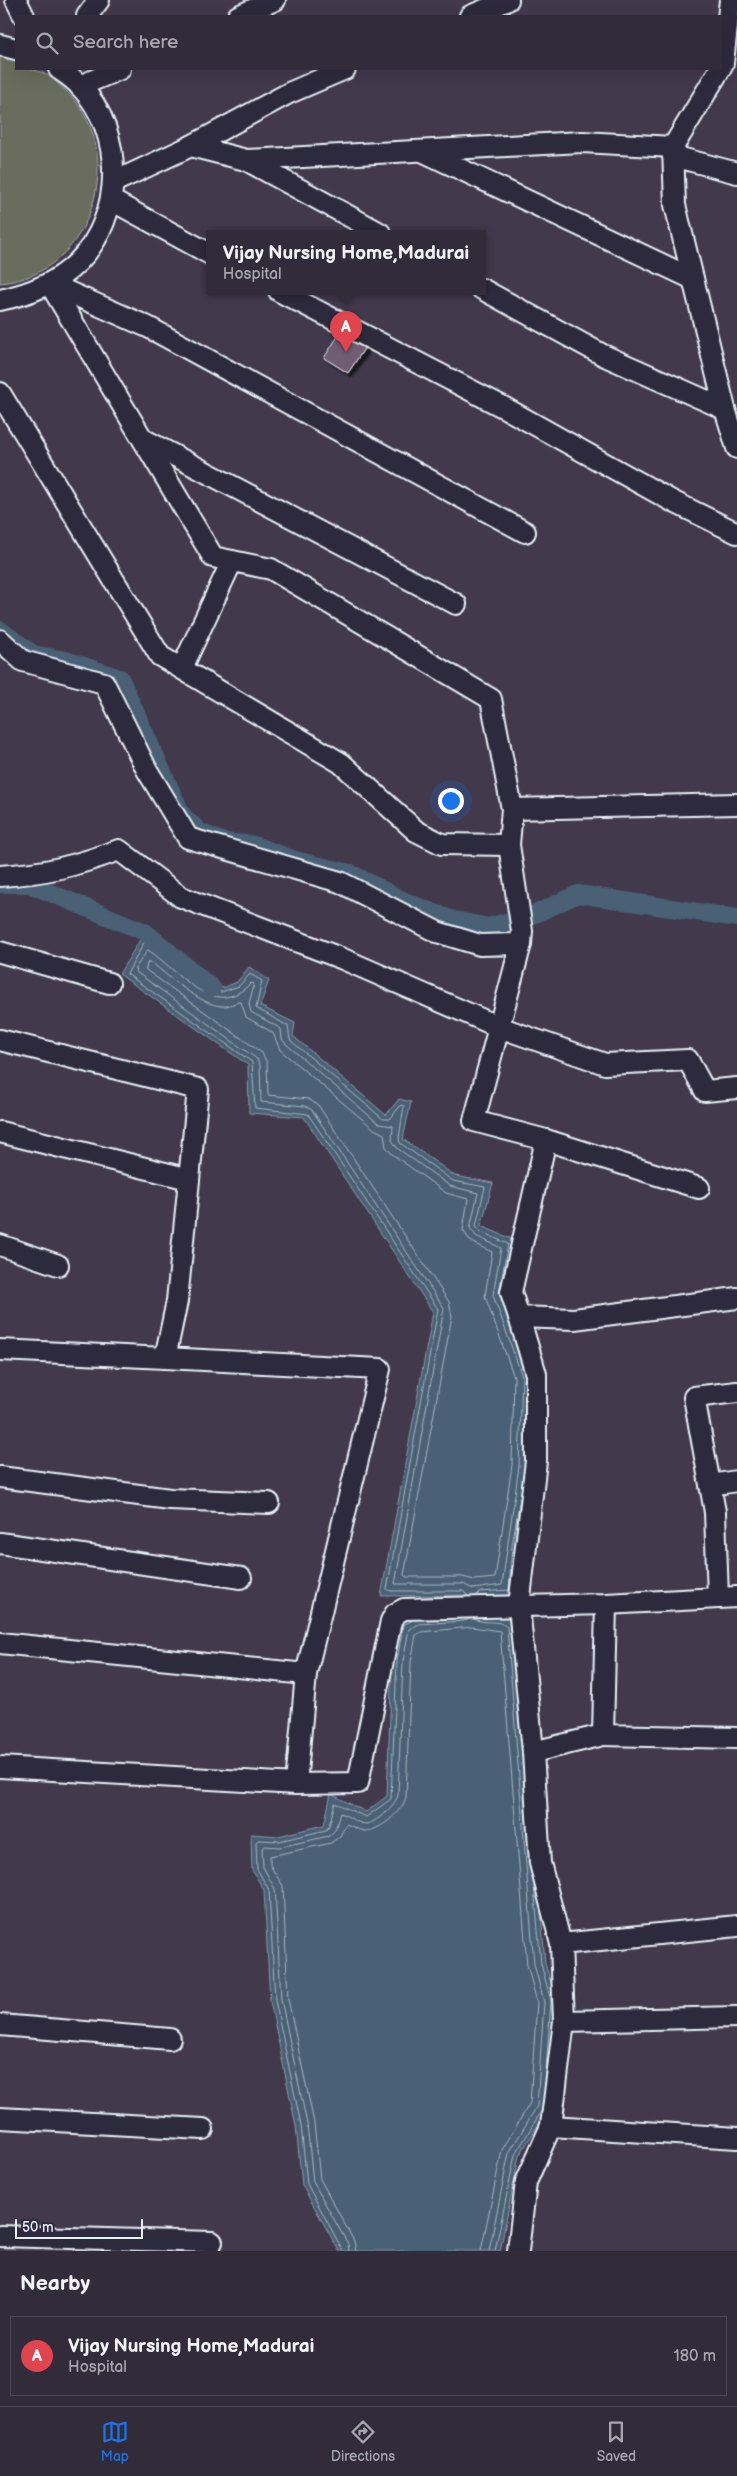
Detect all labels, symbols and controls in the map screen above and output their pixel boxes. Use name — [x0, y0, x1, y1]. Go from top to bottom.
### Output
search box — [15, 15, 722, 70]
icon: search — [33, 29, 61, 57]
text: Search here — [73, 31, 178, 54]
popup — [206, 230, 486, 295]
text: Vijay Nursing Home,Madurai — [223, 242, 469, 265]
text: Hospital — [223, 265, 282, 284]
pin: A — [330, 311, 362, 352]
your location — [438, 788, 464, 814]
scale bar — [15, 2216, 142, 2239]
text: 50 m — [22, 2219, 54, 2236]
text: Nearby — [20, 2271, 90, 2296]
text: Vijay Nursing Home,Madurai — [68, 2335, 314, 2358]
text: A — [32, 2347, 42, 2366]
text: 180 m — [674, 2347, 716, 2366]
text: Hospital — [68, 2358, 127, 2377]
tab: Map — [101, 2418, 129, 2465]
tab: Directions — [331, 2418, 395, 2465]
tab: Saved — [597, 2418, 636, 2465]

